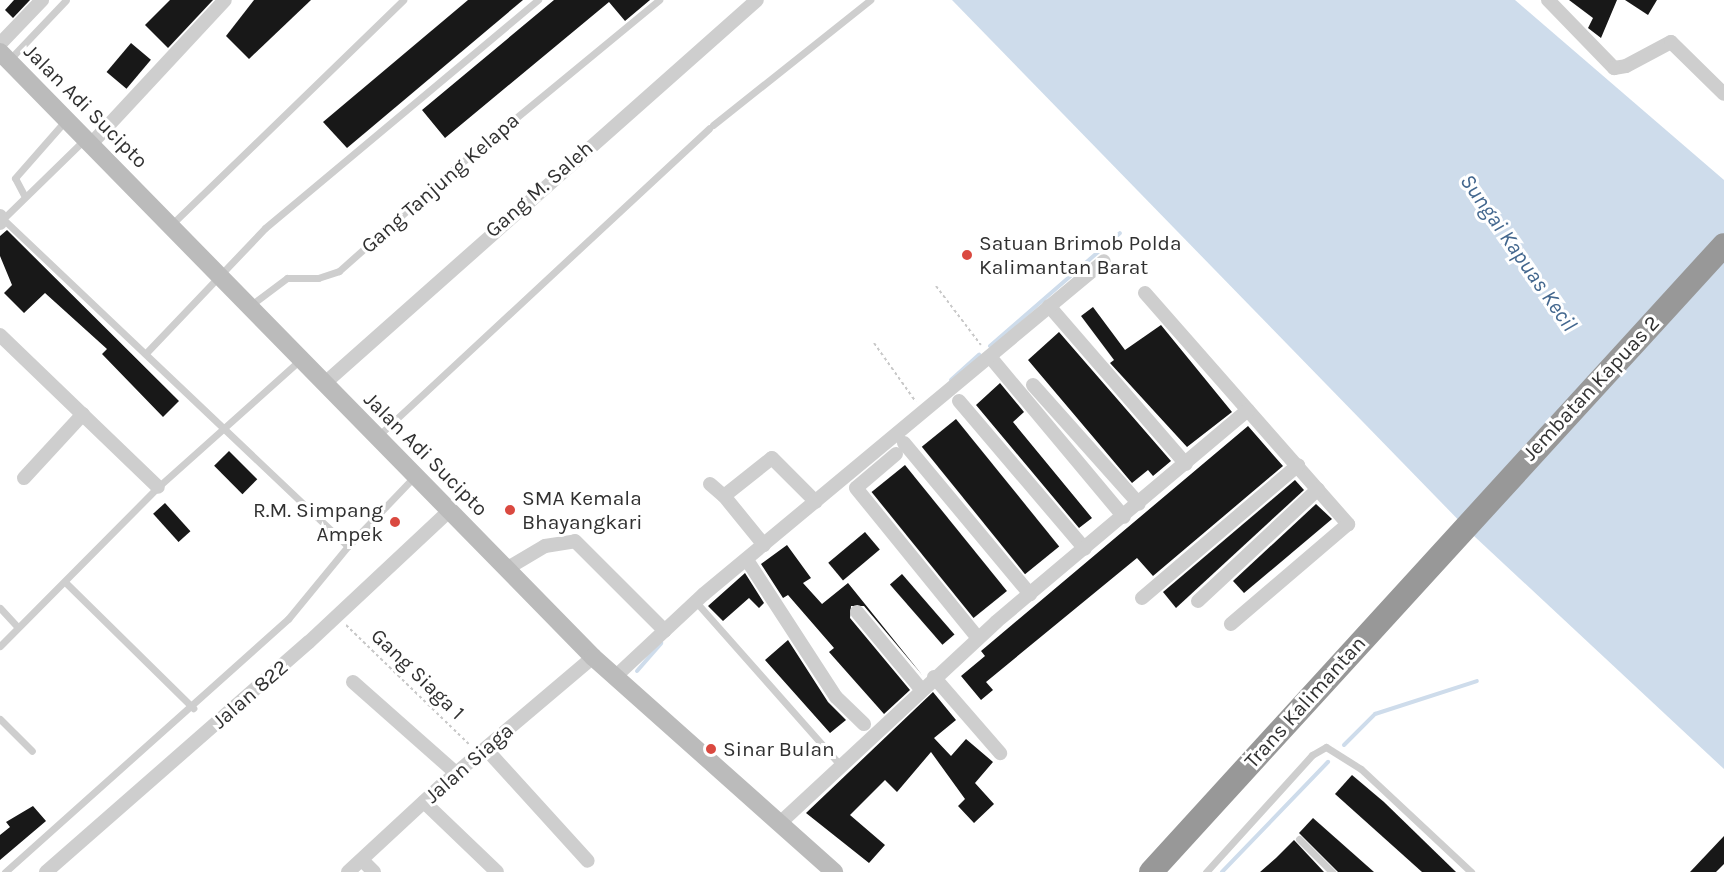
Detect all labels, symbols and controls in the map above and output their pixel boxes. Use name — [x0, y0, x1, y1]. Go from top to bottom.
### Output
street label: Jalan Adi Sucipto — [19, 39, 153, 173]
street label: Gang Tanjung Kelapa — [356, 108, 524, 258]
street label: Gang M. Saleh — [480, 135, 598, 243]
water label: Sungai Kapuas Kecil — [1454, 169, 1582, 337]
place label: Satuan Brimob Polda Kalimantan Barat — [979, 230, 1182, 280]
marker: Satuan Brimob Polda Kalimantan Barat — [960, 248, 974, 262]
street label: Jembatan Kapuas 2 — [1517, 310, 1665, 466]
street label: Jalan Adi Sucipto — [359, 387, 493, 521]
place label: SMA Kemala Bhayangkari — [522, 485, 642, 535]
place label: R.M. Simpang Ampek — [253, 497, 383, 547]
marker: SMA Kemala Bhayangkari — [503, 503, 517, 517]
marker: R.M. Simpang Ampek — [388, 515, 402, 529]
street label: Gang Siaga 1 — [366, 623, 470, 725]
street label: Trans Kalimantan — [1239, 631, 1371, 773]
street label: Jalan 822 — [207, 654, 293, 734]
street label: Jalan Siaga — [420, 718, 518, 808]
place label: Sinar Bulan — [723, 736, 835, 762]
marker: Sinar Bulan — [704, 742, 718, 756]

